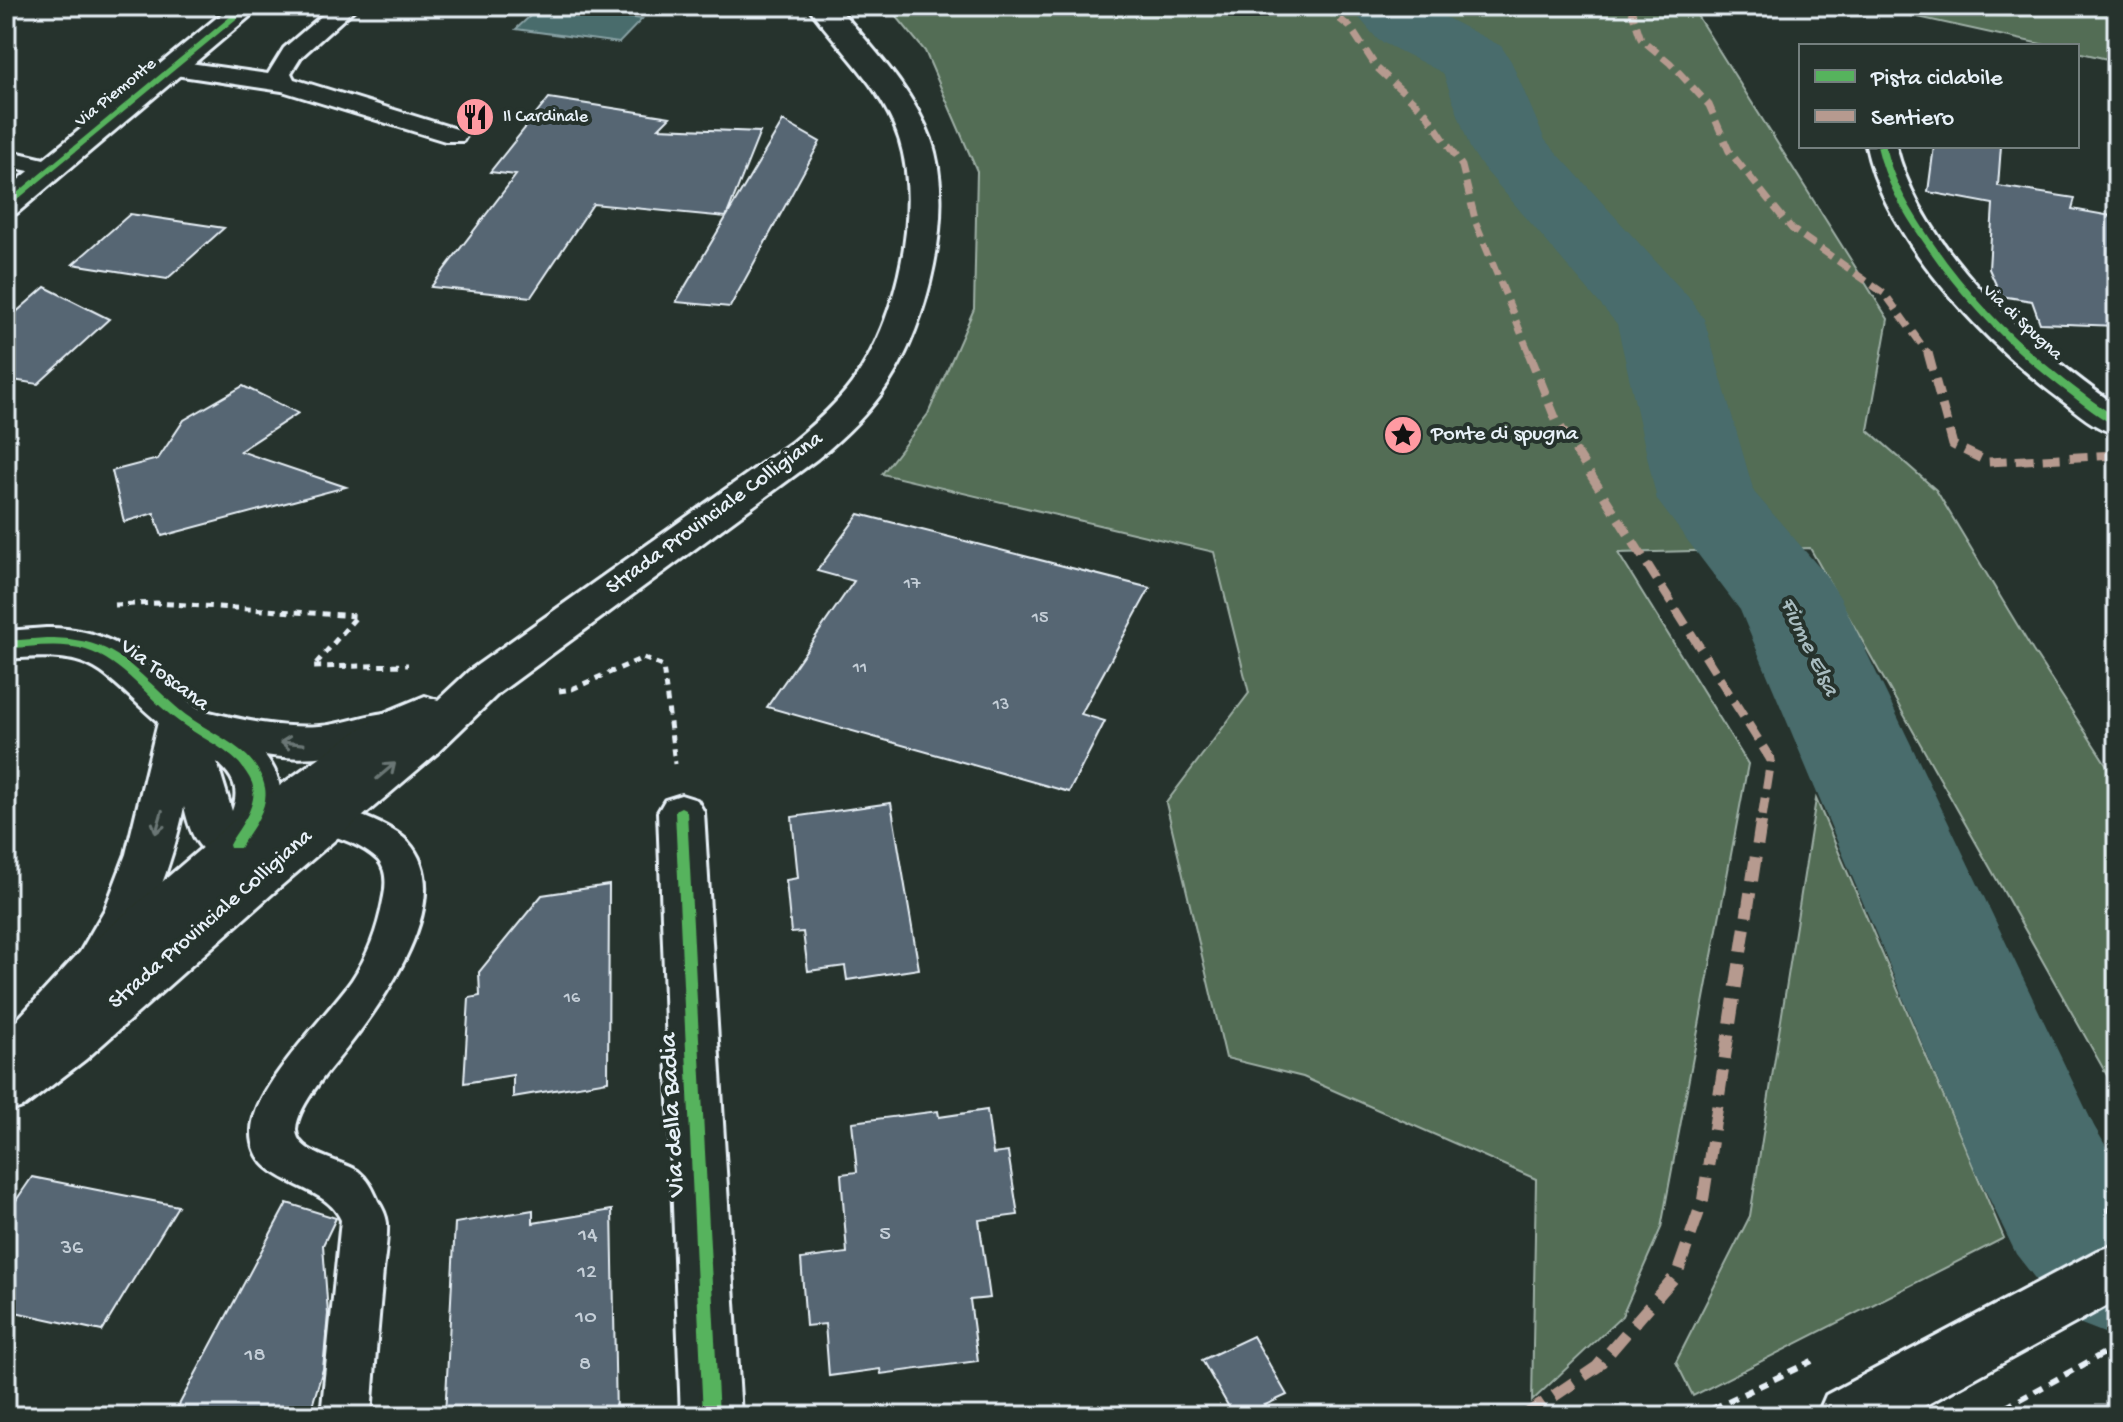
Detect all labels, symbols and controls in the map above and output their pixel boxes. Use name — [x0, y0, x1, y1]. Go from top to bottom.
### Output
legend — [1799, 44, 2079, 148]
street label: Via Piemonte — [70, 53, 161, 133]
text: Pista ciclabile — [1870, 65, 2003, 94]
restaurant icon: Il Cardinale — [454, 96, 496, 138]
text: Sentiero — [1871, 105, 1954, 134]
place label: Il Cardinale — [503, 107, 589, 128]
street label: Via di Spugna — [1977, 280, 2067, 366]
place icon: Ponte di spugna — [1382, 414, 1424, 456]
place label: Ponte di spugna — [1430, 422, 1579, 448]
street label: Strada Provinciale Colligiana — [602, 426, 829, 601]
house number: 17 — [903, 574, 921, 595]
water label: Fiume Elsa — [1772, 593, 1845, 703]
house number: 15 — [1031, 608, 1048, 629]
street label: Via Toscana — [114, 633, 214, 718]
house number: 11 — [852, 658, 867, 679]
house number: 13 — [992, 695, 1009, 716]
one-way arrow — [279, 735, 306, 750]
one-way arrow — [376, 762, 396, 780]
one-way arrow — [151, 809, 166, 835]
street label: Strada Provinciale Colligiana — [104, 824, 319, 1016]
house number: 16 — [563, 988, 581, 1009]
street label: Via della Badia — [654, 1031, 694, 1199]
house number: 5 — [879, 1222, 891, 1248]
house number: 14 — [577, 1223, 598, 1249]
house number: 36 — [60, 1236, 84, 1262]
house number: 12 — [576, 1260, 597, 1286]
house number: 10 — [574, 1305, 597, 1331]
house number: 18 — [244, 1343, 265, 1369]
house number: 8 — [579, 1352, 591, 1378]

